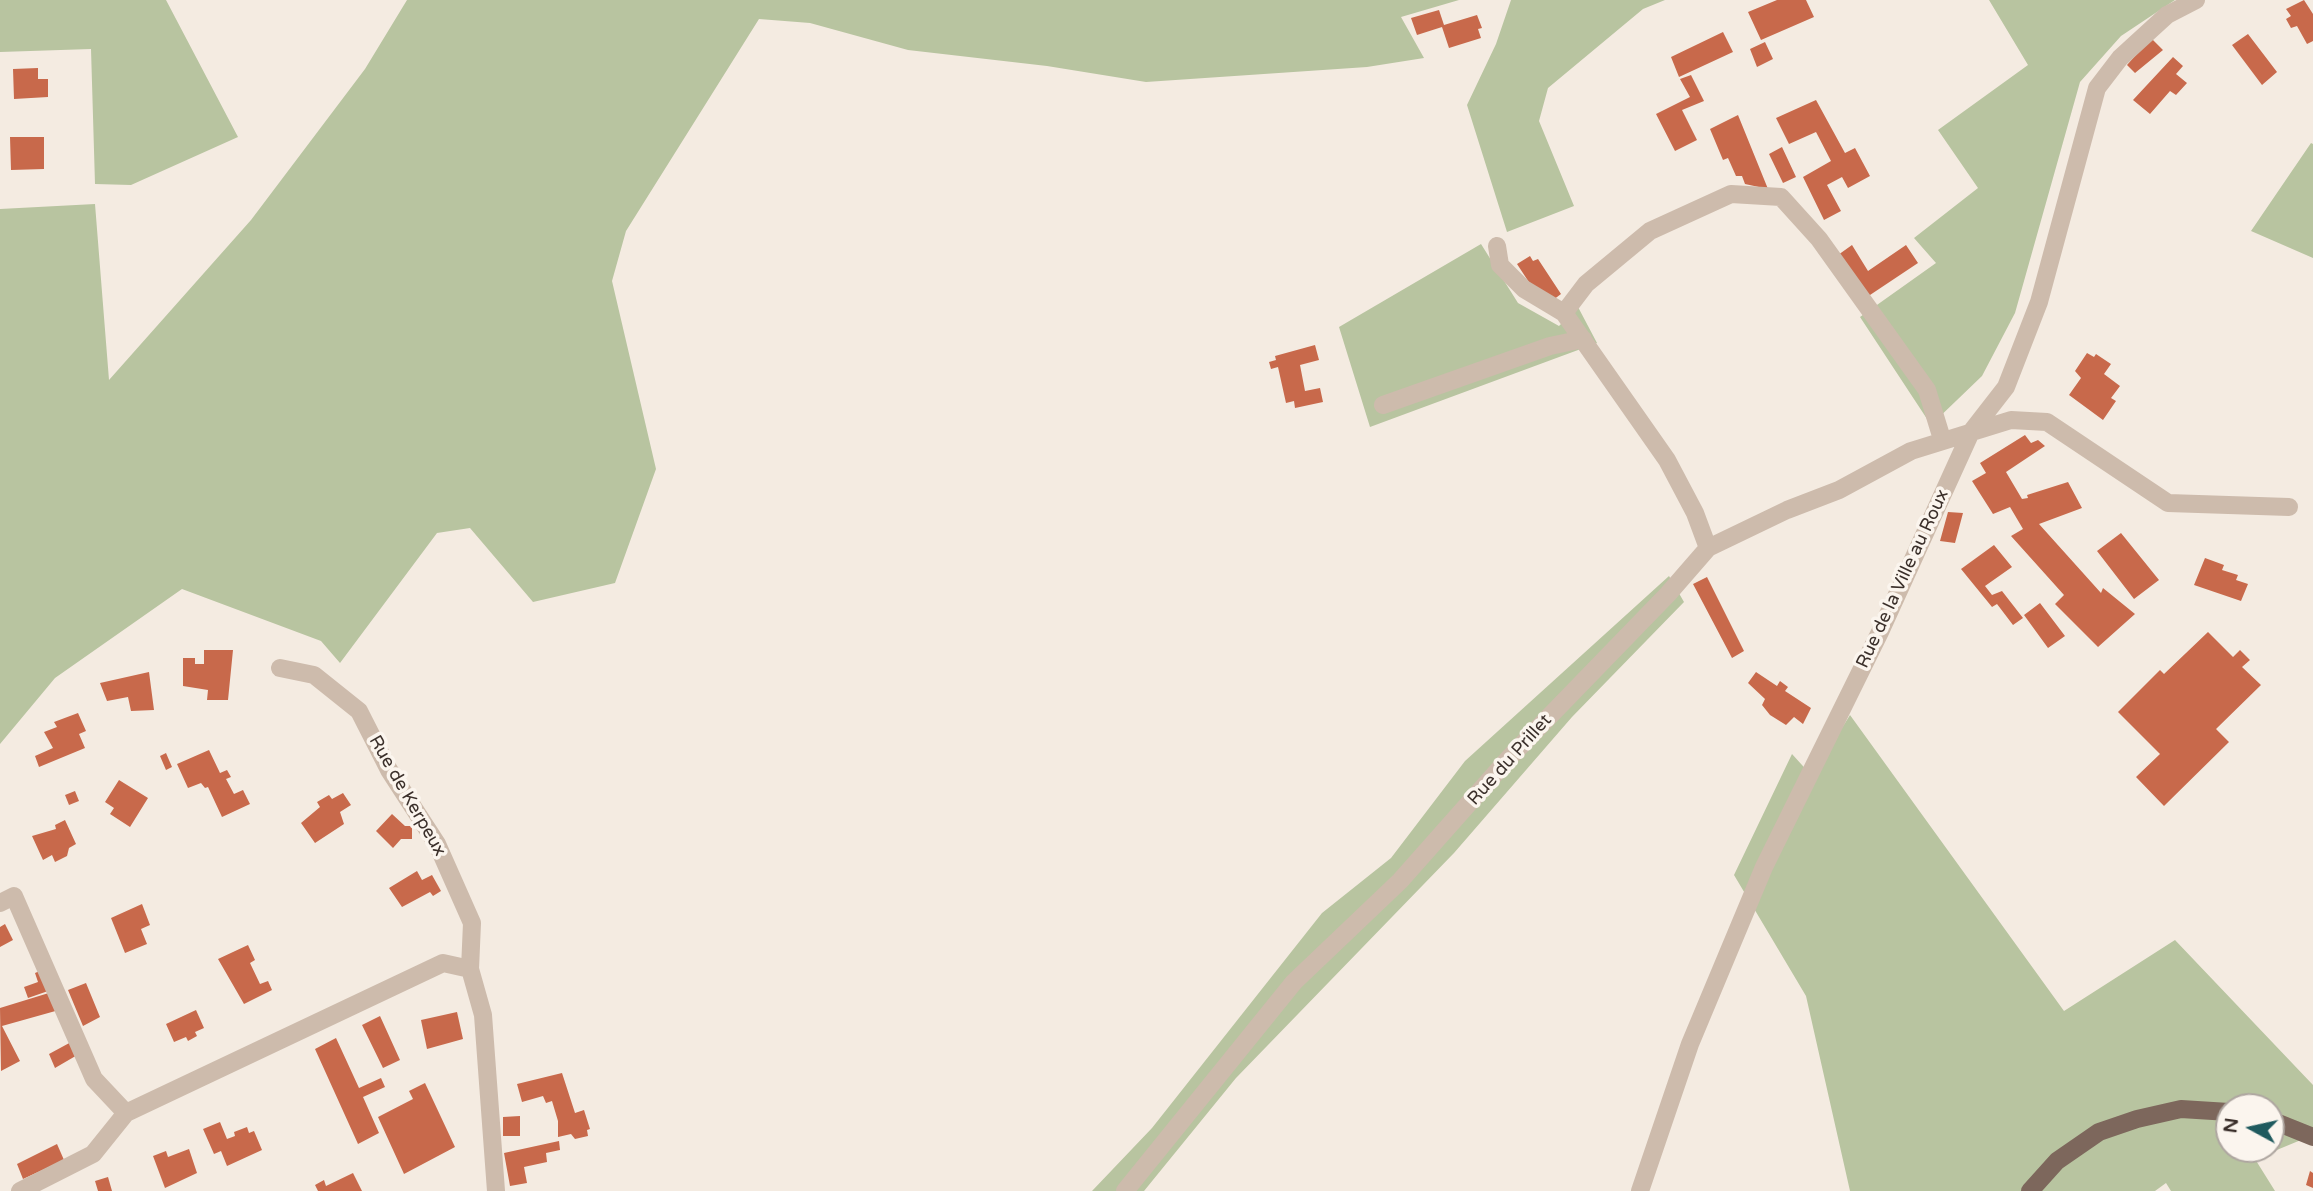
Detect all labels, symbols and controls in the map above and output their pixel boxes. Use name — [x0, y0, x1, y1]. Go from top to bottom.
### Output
street label: Rue de la Ville au Roux — [1852, 486, 1954, 672]
street label: Rue du Prillet — [1463, 710, 1557, 810]
street label: Rue de Kerpeux — [364, 732, 450, 860]
north arrow — [2215, 1093, 2285, 1163]
text: N — [2219, 1116, 2243, 1134]

